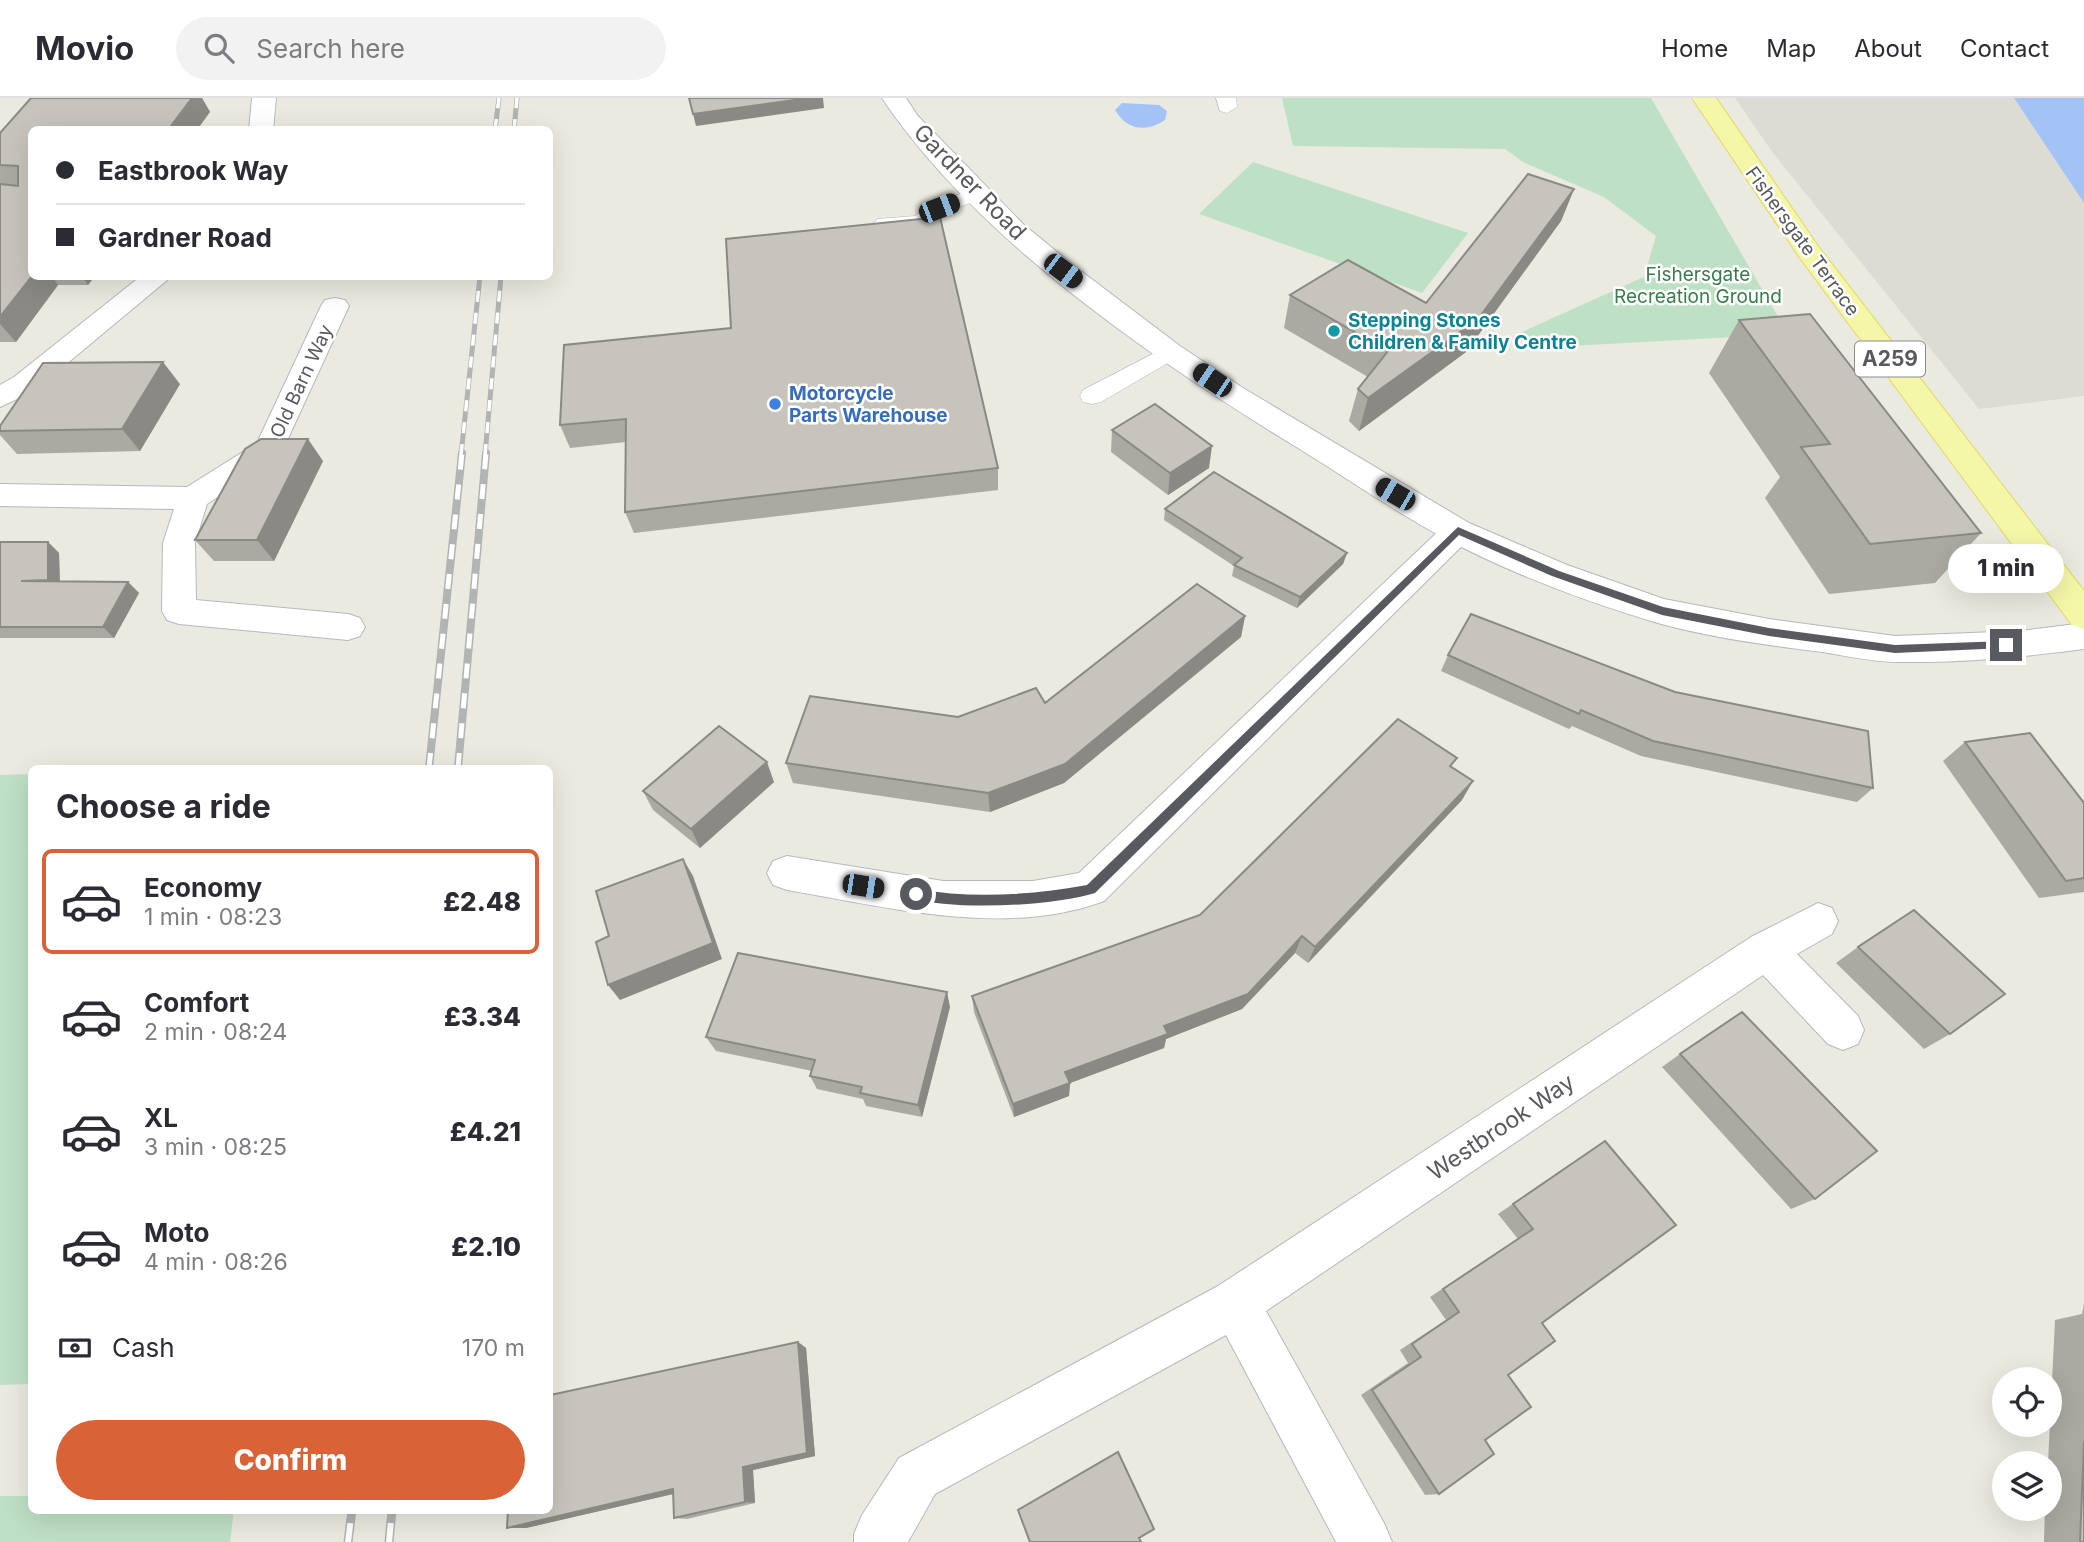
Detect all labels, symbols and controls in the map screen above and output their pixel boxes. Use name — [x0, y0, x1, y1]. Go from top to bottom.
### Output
search box — [176, 17, 666, 80]
text: Movio — [35, 28, 134, 68]
icon: search — [200, 29, 238, 67]
text: Search here — [256, 33, 405, 64]
text: Home — [1661, 34, 1728, 63]
text: Map — [1766, 34, 1816, 63]
text: About — [1854, 34, 1922, 63]
text: Contact — [1960, 34, 2049, 63]
street label: Gardner Road — [908, 118, 1032, 246]
text: Eastbrook Way — [98, 155, 288, 186]
street label: Fishersgate Terrace — [1741, 162, 1865, 321]
car — [916, 191, 963, 225]
text: Gardner Road — [98, 222, 272, 253]
car — [1040, 250, 1087, 292]
park label: Fishersgate Recreation Ground — [1614, 263, 1782, 308]
place label: Stepping Stones Children & Family Centre — [1348, 309, 1577, 354]
street label: Old Barn Way — [265, 321, 338, 441]
marker: Stepping Stones Children & Family Centre — [1326, 323, 1342, 339]
road number: A259 — [1855, 342, 1925, 376]
car — [1189, 360, 1236, 400]
place label: Motorcycle Parts Warehouse — [789, 382, 948, 427]
marker: Motorcycle Parts Warehouse — [767, 396, 783, 412]
car — [1372, 474, 1419, 514]
callout: 1 min — [1948, 544, 2064, 592]
text: 1 min — [1977, 554, 2035, 582]
route end — [1990, 629, 2022, 661]
text: Choose a ride — [56, 787, 271, 826]
icon: car — [60, 870, 123, 933]
text: Economy — [144, 872, 262, 903]
car — [841, 872, 886, 900]
route start — [900, 878, 932, 910]
text: £2.48 — [443, 886, 521, 917]
text: 1 min · 08:23 — [144, 903, 282, 931]
icon: car — [60, 985, 123, 1048]
text: Comfort — [144, 987, 249, 1018]
text: £3.34 — [444, 1001, 521, 1032]
text: 2 min · 08:24 — [144, 1018, 287, 1046]
street label: Westbrook Way — [1422, 1068, 1580, 1186]
icon: car — [60, 1100, 123, 1163]
text: XL — [144, 1102, 178, 1133]
text: £4.21 — [450, 1116, 521, 1147]
text: 3 min · 08:25 — [144, 1133, 287, 1161]
icon: car — [60, 1215, 123, 1278]
text: Moto — [144, 1217, 209, 1248]
text: £2.10 — [451, 1231, 521, 1262]
text: 4 min · 08:26 — [144, 1248, 288, 1276]
icon: cash — [56, 1329, 94, 1367]
text: Cash — [112, 1332, 175, 1363]
text: 170 m — [462, 1334, 525, 1362]
map controls — [1992, 1367, 2062, 1521]
button: locate — [1992, 1367, 2062, 1437]
button: Confirm — [56, 1420, 525, 1500]
button: layers — [1992, 1451, 2062, 1521]

